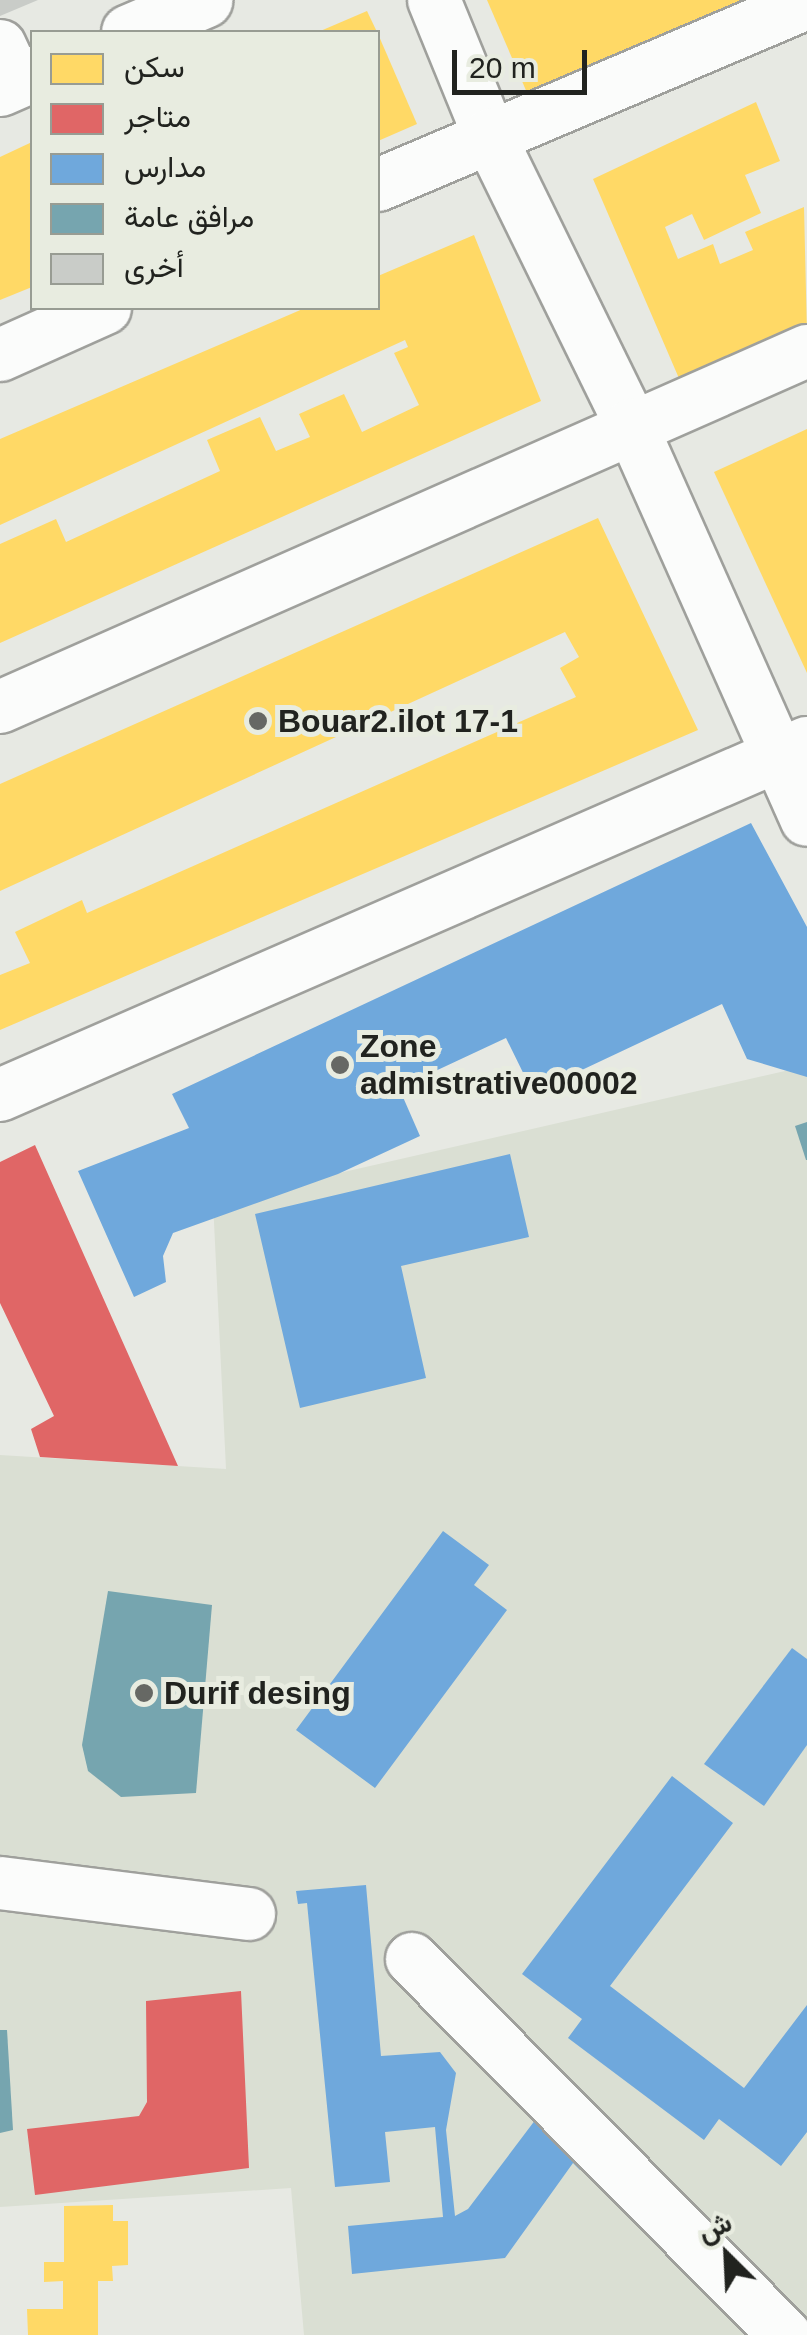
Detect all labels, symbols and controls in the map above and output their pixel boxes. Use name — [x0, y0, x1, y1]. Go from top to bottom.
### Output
legend — [30, 30, 380, 310]
scale bar — [457, 30, 592, 92]
text: سكن — [124, 50, 185, 83]
text: 20 m — [469, 51, 536, 84]
text: متاجر — [124, 100, 191, 133]
text: مدارس — [124, 150, 206, 183]
text: مرافق عامة — [124, 200, 254, 233]
text: أخرى — [124, 250, 184, 283]
place label: Bouar2.ilot 17-1 — [278, 702, 518, 740]
marker: Bouar2.ilot 17-1 — [247, 710, 269, 732]
place label: Zone admistrative00002 — [360, 1028, 638, 1103]
marker: Zone admistrative00002 — [329, 1054, 351, 1076]
place label: Durif desing — [164, 1674, 351, 1712]
marker: Durif desing — [133, 1682, 155, 1704]
north arrow — [677, 2205, 777, 2305]
text: ش — [693, 2206, 736, 2248]

